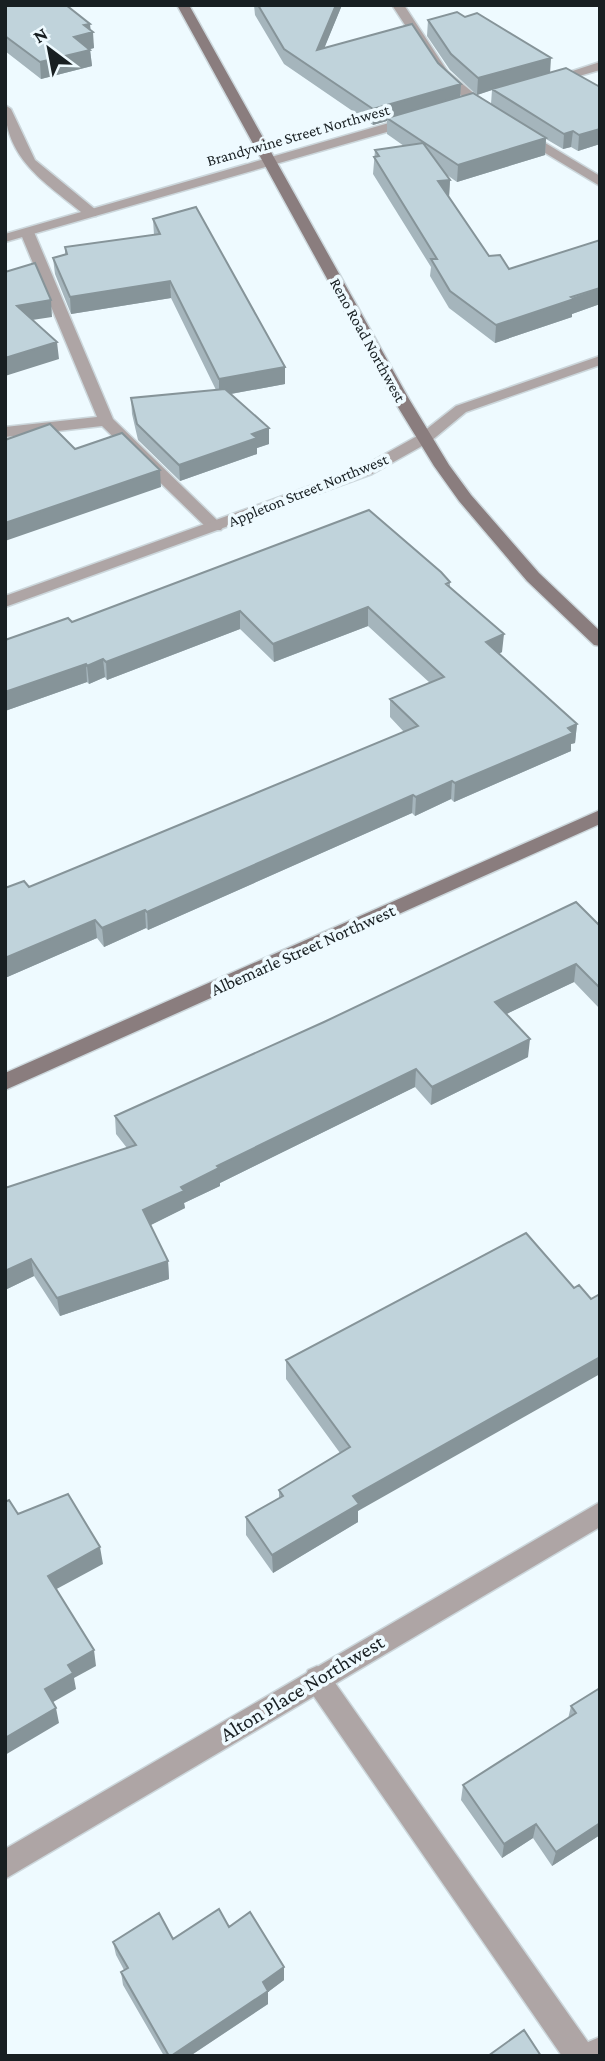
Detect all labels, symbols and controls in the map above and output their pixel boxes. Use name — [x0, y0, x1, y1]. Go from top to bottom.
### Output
north arrow — [14, 14, 84, 84]
text: N — [29, 23, 51, 47]
street label: Brandywine Street Northwest — [205, 101, 392, 170]
street label: Reno Road Northwest — [327, 275, 409, 405]
street label: Appleton Street Northwest — [226, 450, 391, 531]
street label: Albemarle Street Northwest — [208, 900, 399, 1000]
street label: Alton Place Northwest — [216, 1629, 389, 1746]

